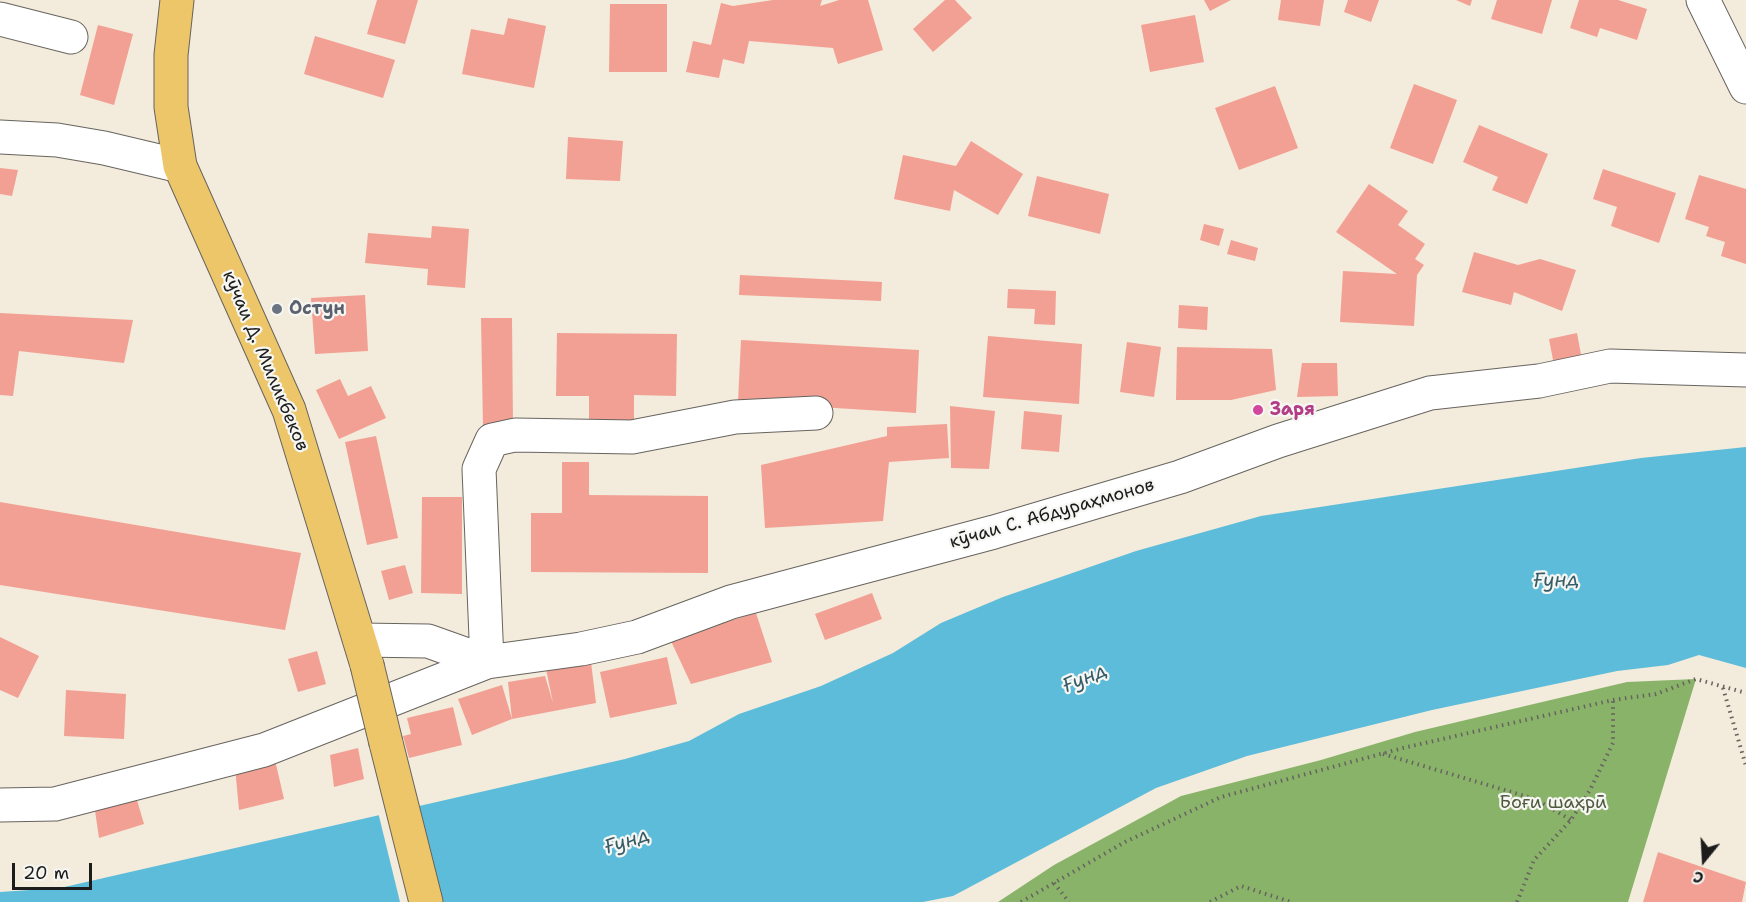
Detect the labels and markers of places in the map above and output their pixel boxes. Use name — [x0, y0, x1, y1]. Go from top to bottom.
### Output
place label: Остун — [289, 298, 345, 320]
marker: Остун — [270, 302, 284, 316]
place label: Заря — [1270, 399, 1315, 421]
marker: Заря — [1251, 403, 1265, 417]

